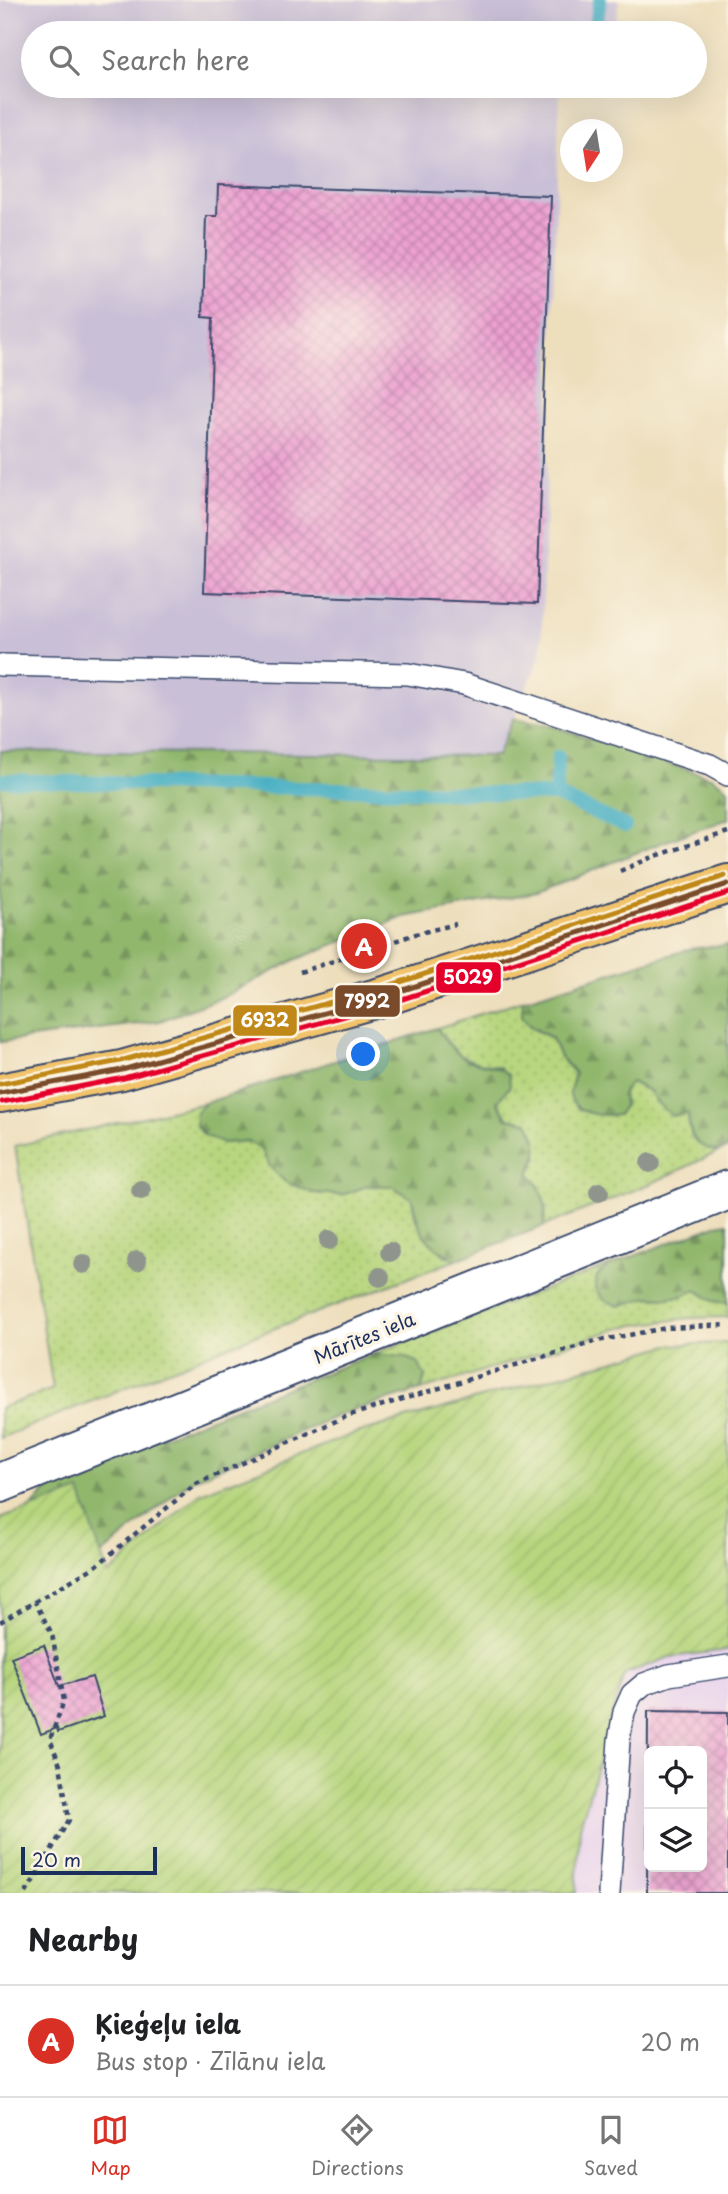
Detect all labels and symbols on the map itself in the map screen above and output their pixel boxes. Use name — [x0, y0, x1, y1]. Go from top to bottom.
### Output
north arrow — [560, 119, 623, 182]
pin: A — [341, 920, 387, 972]
line badge: 5029 — [435, 961, 502, 994]
text: 5029 — [443, 962, 493, 990]
line badge: 7992 — [334, 984, 401, 1018]
text: 7992 — [344, 986, 390, 1014]
line badge: 6932 — [232, 1004, 298, 1037]
text: 6932 — [241, 1005, 289, 1033]
your location — [346, 1037, 380, 1071]
street label: Mārītes iela — [309, 1304, 419, 1370]
scale bar — [21, 1844, 158, 1876]

